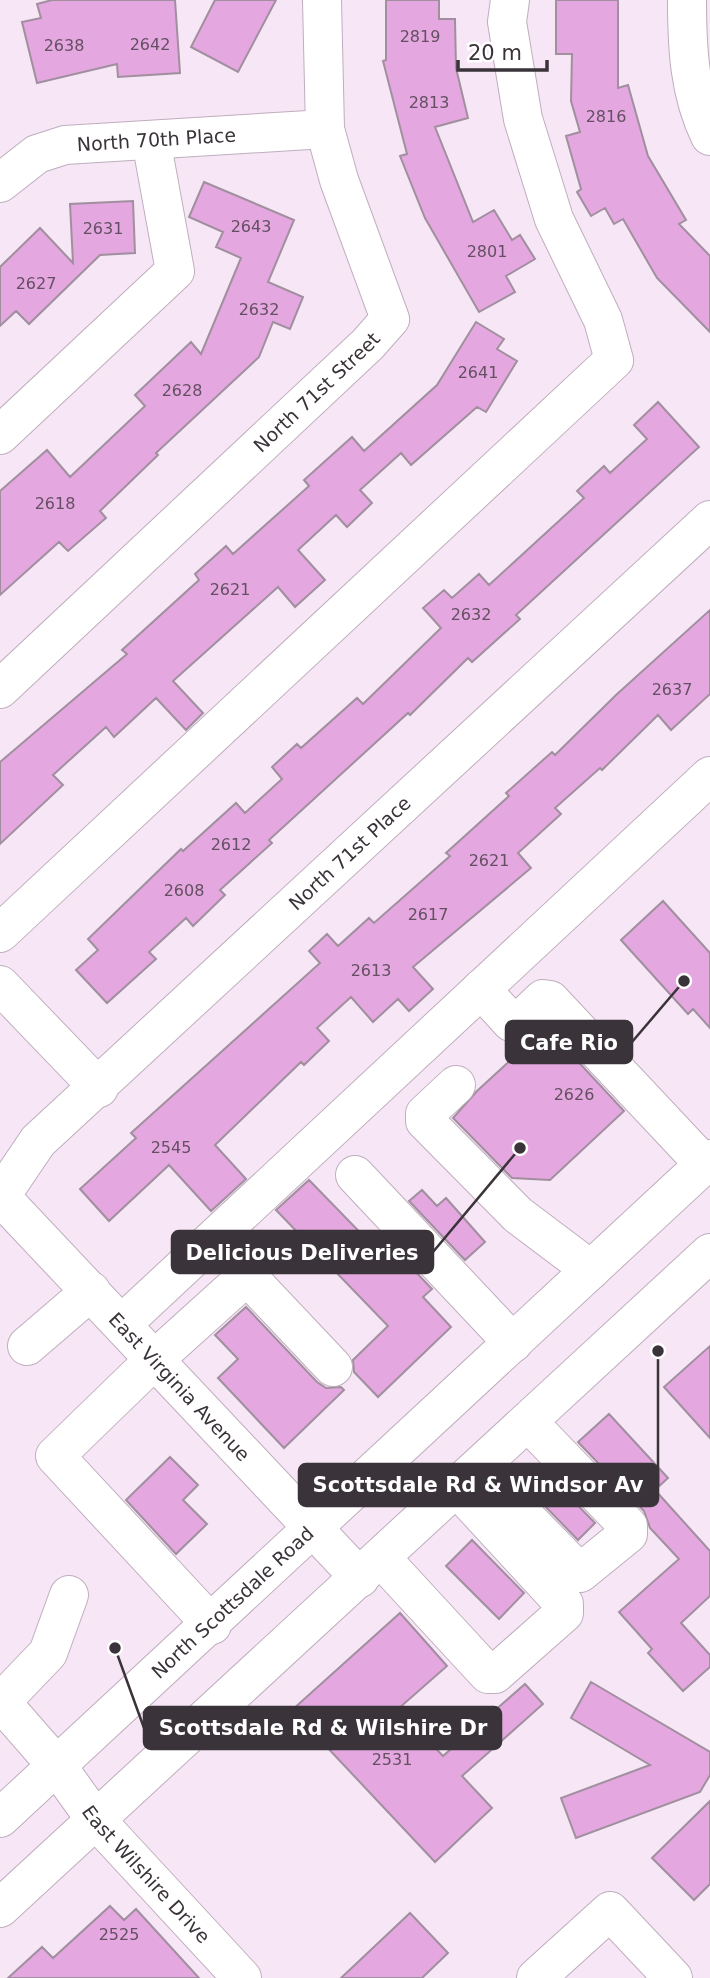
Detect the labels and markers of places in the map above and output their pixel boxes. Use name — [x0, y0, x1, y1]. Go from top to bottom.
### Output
callout: Cafe Rio — [506, 1021, 632, 1063]
callout: Delicious Deliveries — [172, 1231, 433, 1273]
callout: Scottsdale Rd & Windsor Av — [299, 1464, 658, 1506]
callout: Scottsdale Rd & Wilshire Dr — [144, 1707, 501, 1749]

